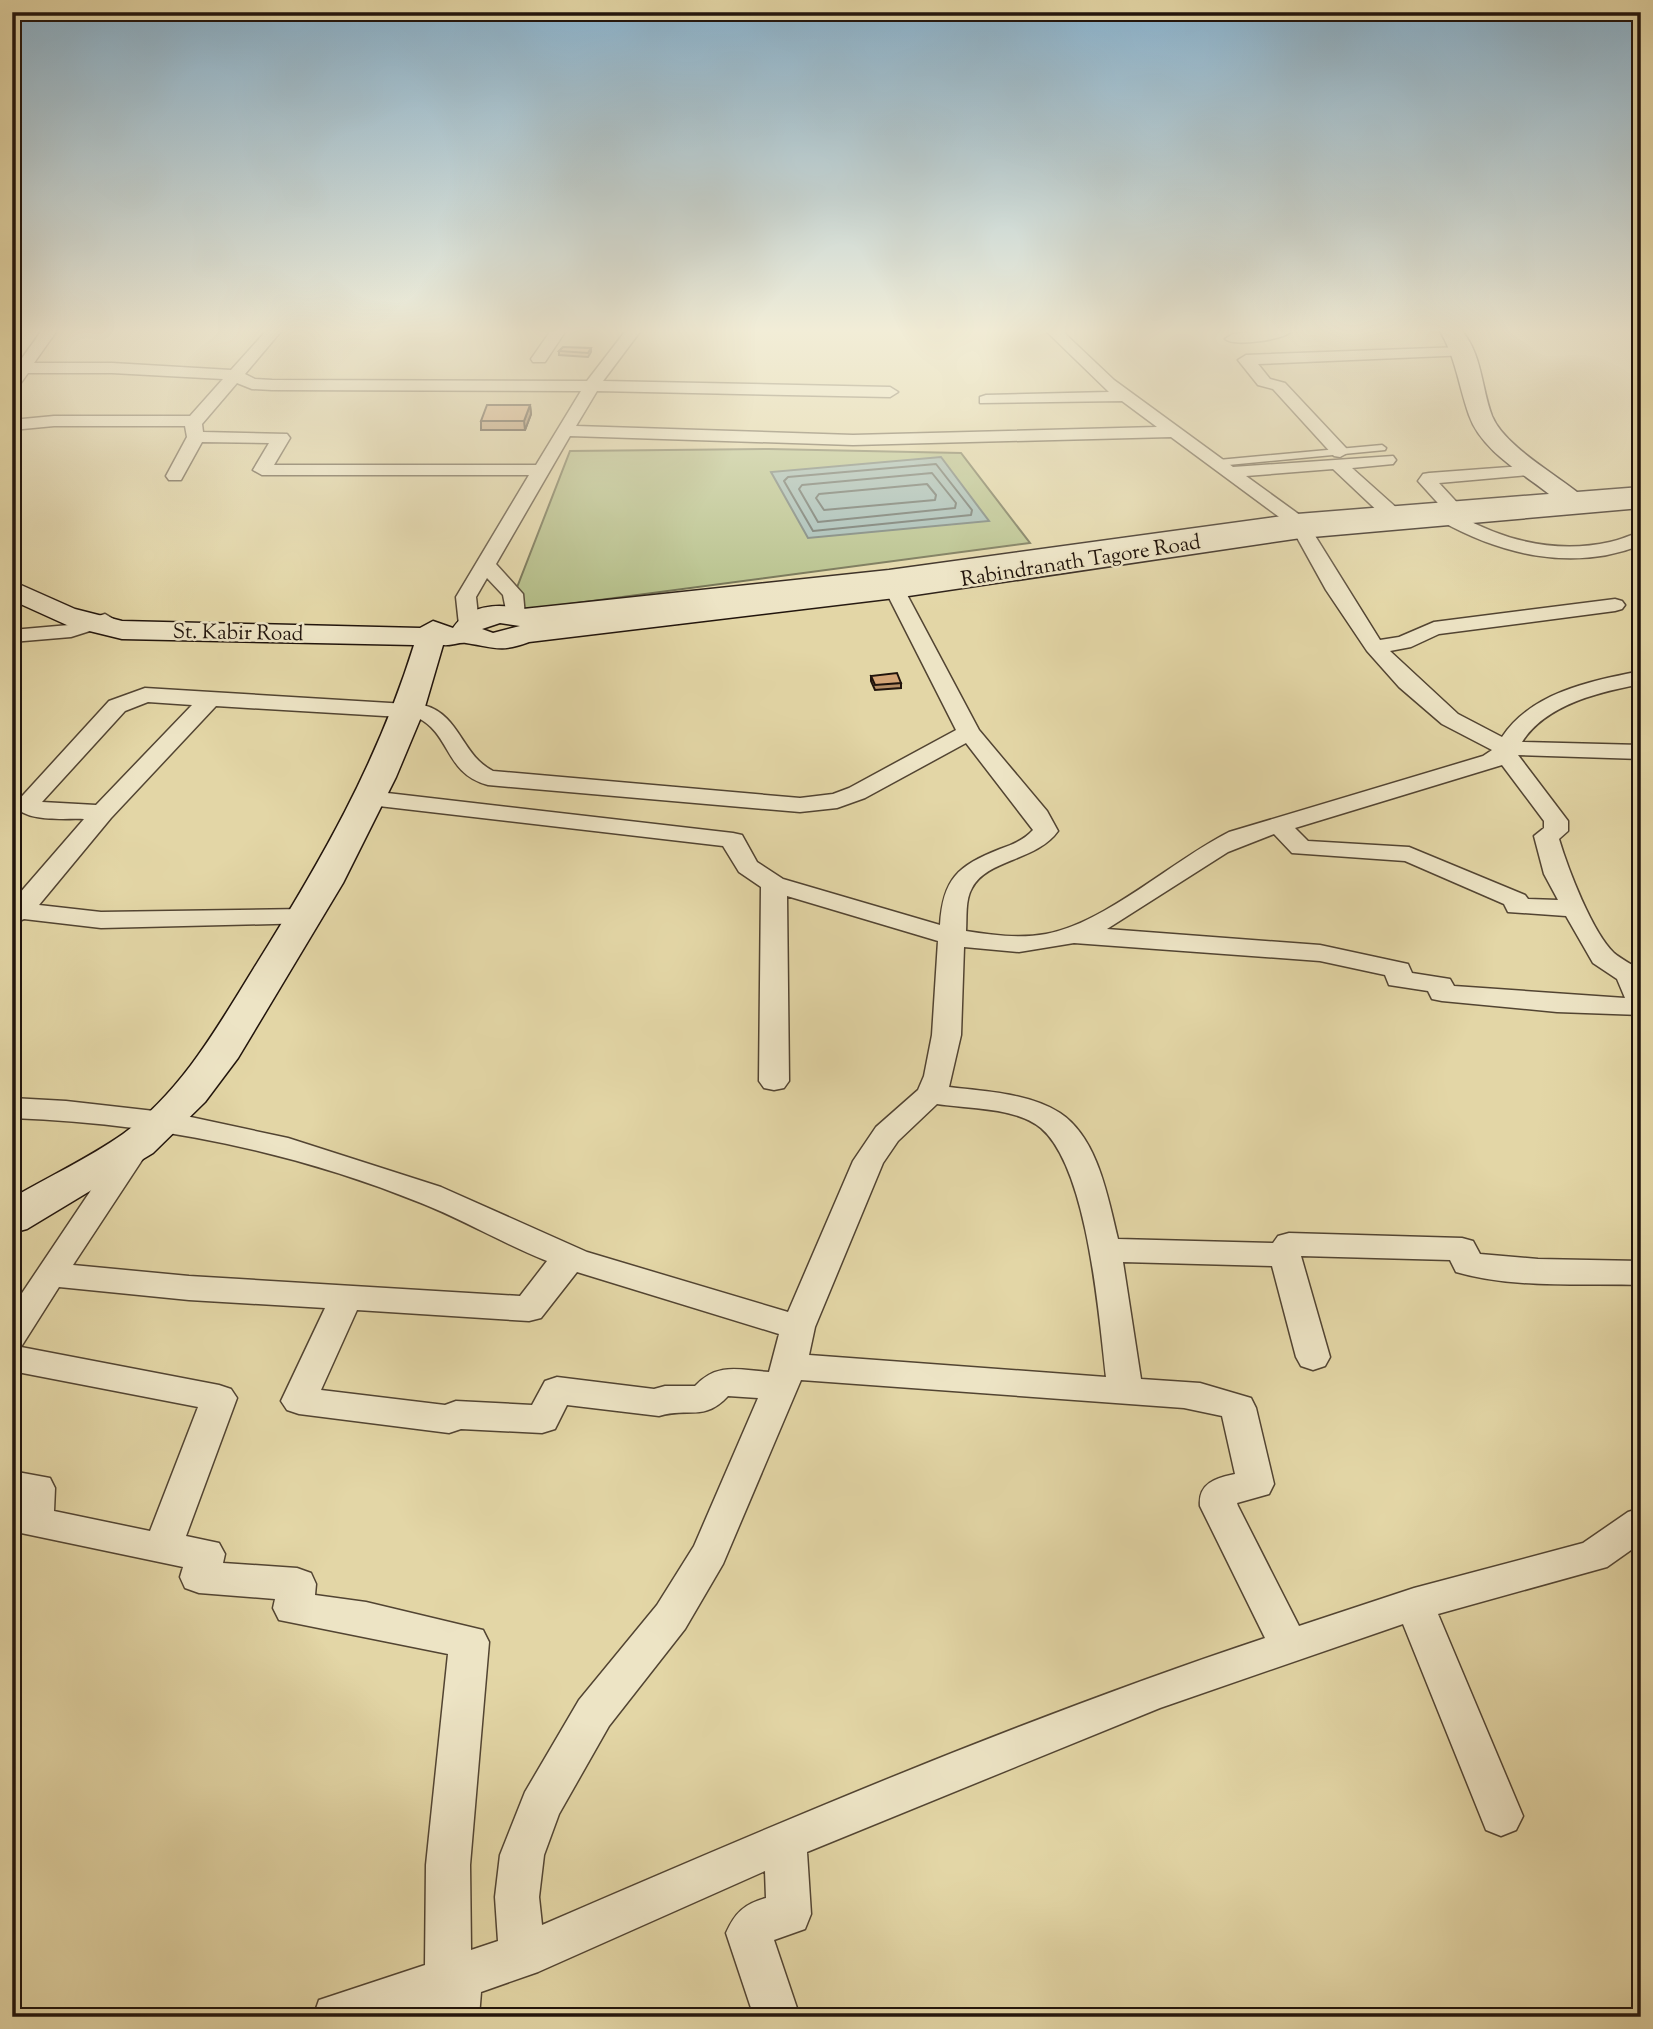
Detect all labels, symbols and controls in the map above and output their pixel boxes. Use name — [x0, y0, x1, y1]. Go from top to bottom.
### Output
street label: Rabindranath Tagore Road — [959, 528, 1203, 596]
street label: St. Kabir Road — [172, 618, 304, 650]

